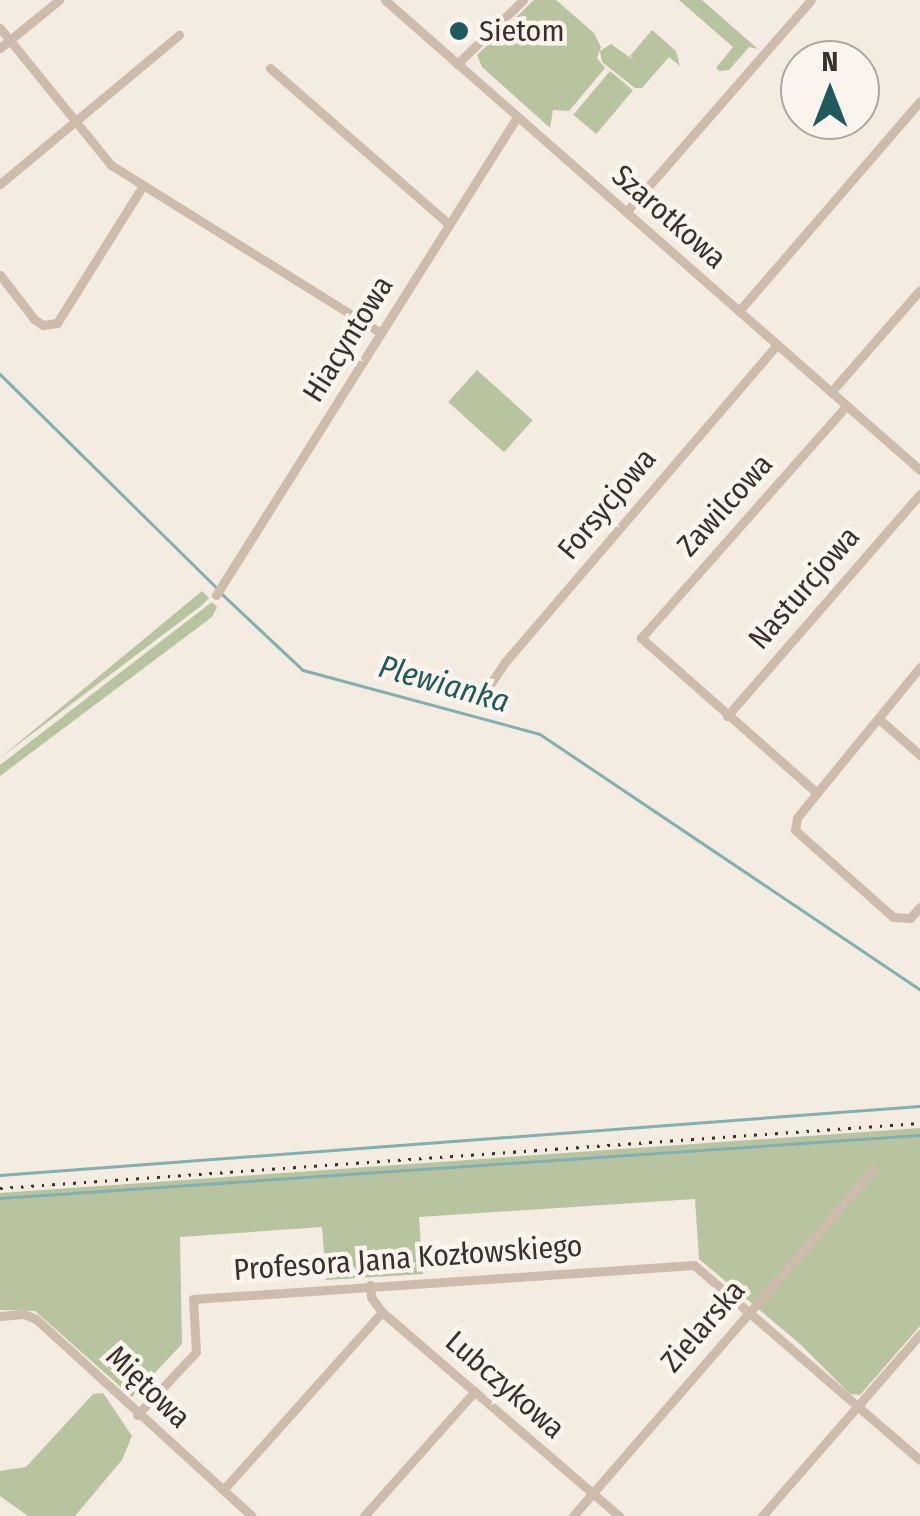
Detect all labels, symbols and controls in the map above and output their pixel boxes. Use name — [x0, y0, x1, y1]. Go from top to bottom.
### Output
place label: Sietom — [479, 13, 564, 49]
marker: Sietom — [448, 20, 470, 42]
north arrow — [780, 40, 880, 140]
text: N — [822, 45, 838, 78]
street label: Szarotkowa — [605, 158, 733, 276]
street label: Hiacyntowa — [295, 269, 401, 409]
street label: Forsycjowa — [550, 441, 664, 567]
street label: Zawilcowa — [670, 446, 780, 564]
street label: Nasturcjowa — [741, 519, 867, 657]
water label: Plewianka — [374, 647, 514, 721]
street label: Profesora Jana Kozłowskiego — [232, 1228, 584, 1288]
street label: Zielarska — [653, 1273, 753, 1379]
street label: Lubczykowa — [438, 1324, 572, 1446]
street label: Miętowa — [99, 1338, 197, 1436]

